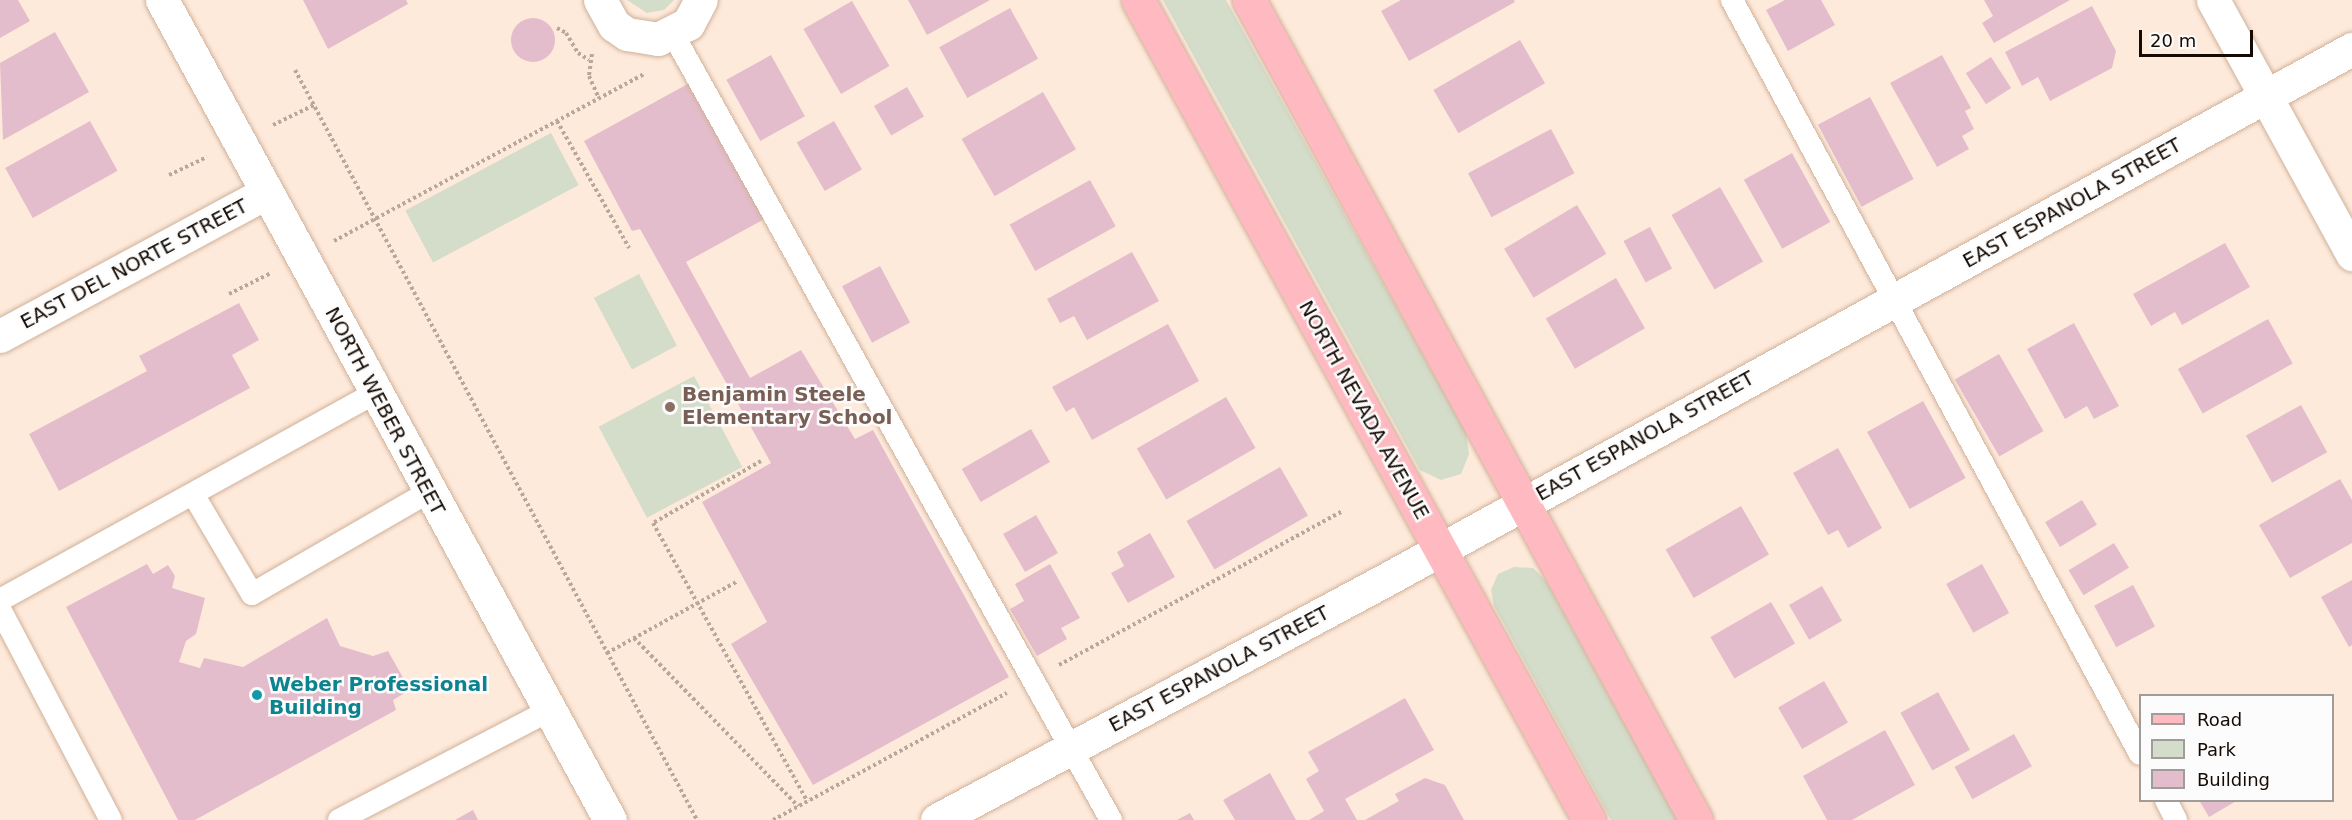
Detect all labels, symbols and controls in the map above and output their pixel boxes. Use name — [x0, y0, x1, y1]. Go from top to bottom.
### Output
scale bar — [2142, 18, 2256, 56]
text: 20 m — [2150, 30, 2196, 51]
street label: EAST ESPANOLA STREET — [1959, 133, 2185, 273]
street label: EAST DEL NORTE STREET — [16, 194, 252, 334]
street label: NORTH NEVADA AVENUE — [1294, 296, 1434, 524]
street label: NORTH WEBER STREET — [320, 303, 450, 519]
street label: EAST ESPANOLA STREET — [1532, 366, 1758, 506]
place label: Benjamin Steele Elementary School — [682, 383, 892, 430]
marker: Benjamin Steele Elementary School — [663, 400, 677, 414]
street label: EAST ESPANOLA STREET — [1105, 601, 1333, 737]
place label: Weber Professional Building — [269, 672, 488, 719]
marker: Weber Professional Building — [250, 688, 264, 702]
legend — [2139, 694, 2334, 802]
text: Road — [2197, 709, 2242, 730]
text: Park — [2197, 739, 2236, 760]
text: Building — [2197, 769, 2270, 790]

